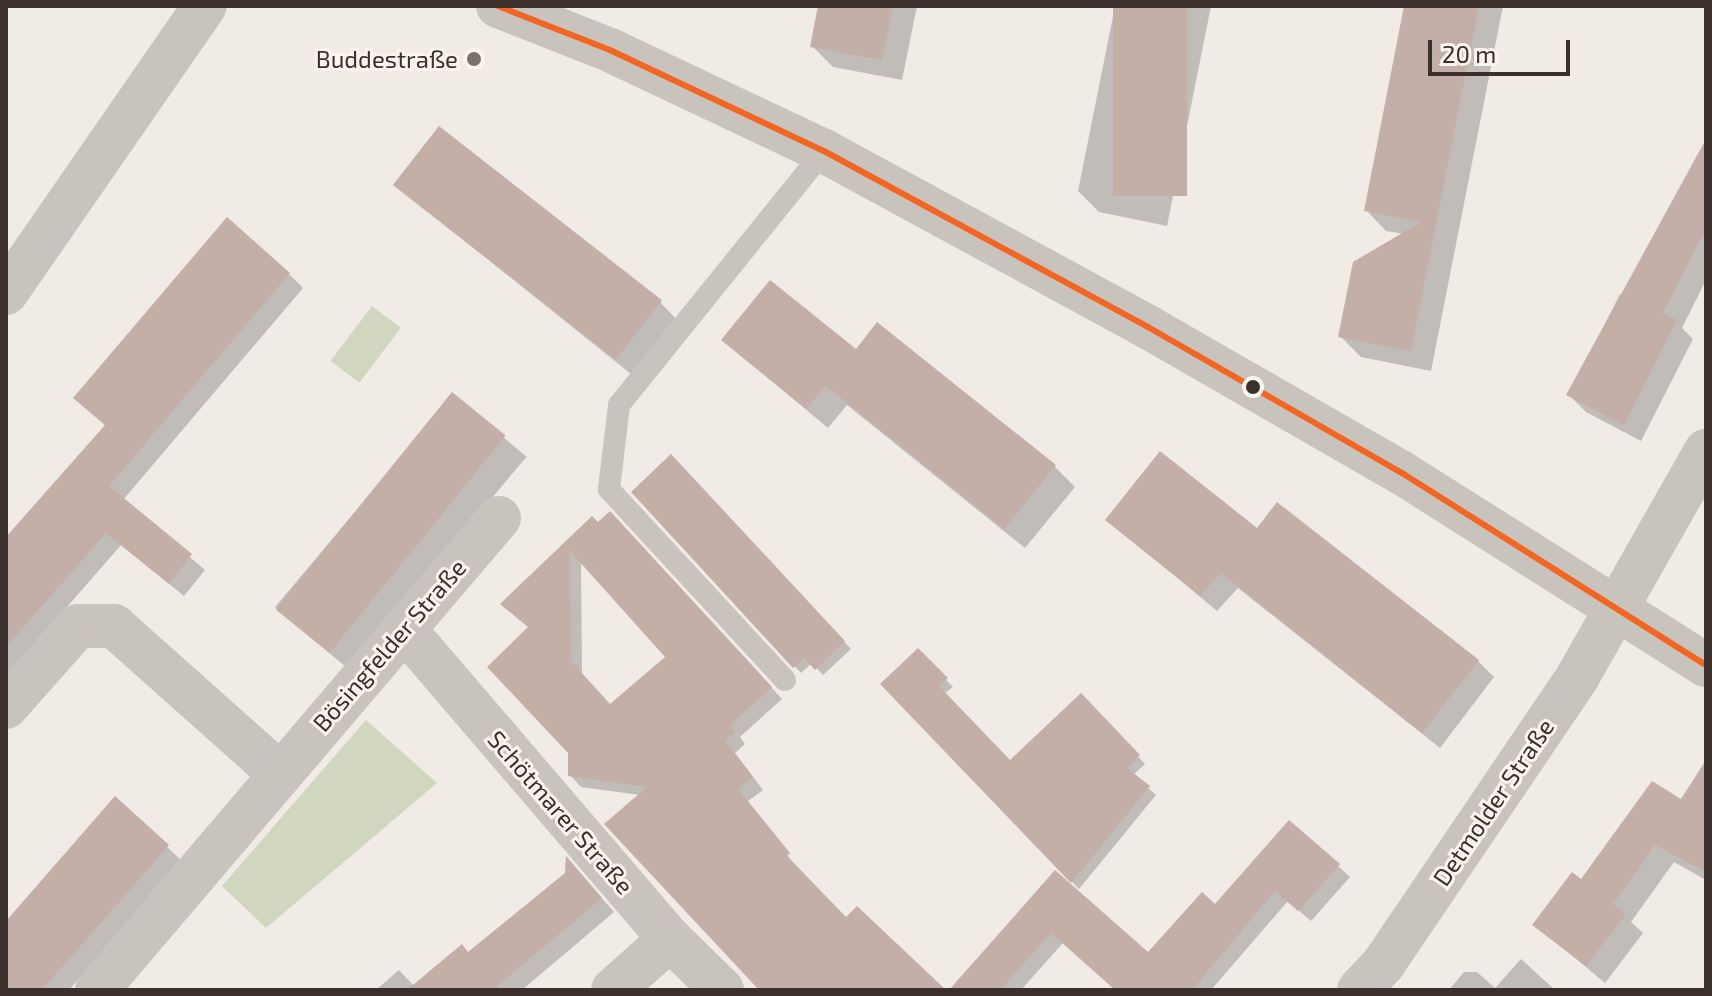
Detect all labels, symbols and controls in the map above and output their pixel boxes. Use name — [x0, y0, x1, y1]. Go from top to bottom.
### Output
scale bar — [1432, 24, 1574, 74]
text: 20 m — [1442, 39, 1496, 68]
place label: Buddestraße — [316, 45, 458, 73]
marker: Buddestraße — [465, 50, 483, 68]
unlabelled marker — [1245, 379, 1261, 395]
street label: Bösingfelder Straße — [306, 553, 472, 737]
street label: Detmolder Straße — [1426, 713, 1560, 891]
street label: Schötmarer Straße — [482, 724, 640, 900]

